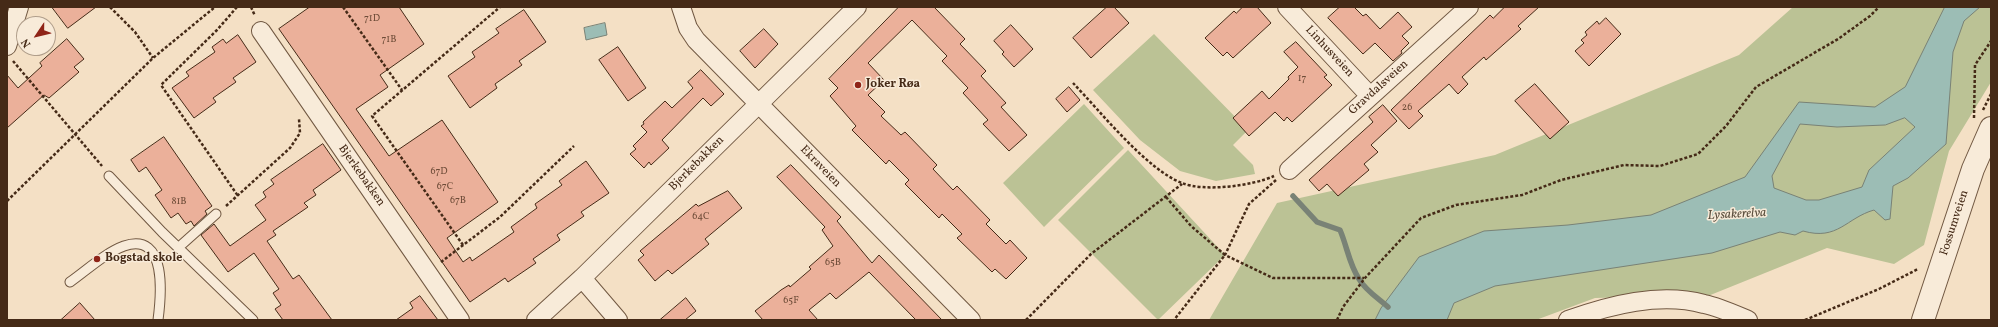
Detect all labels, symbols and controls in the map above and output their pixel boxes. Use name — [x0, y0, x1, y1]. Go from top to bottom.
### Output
house number: 71D — [364, 13, 380, 25]
north arrow — [16, 16, 56, 56]
street label: Linhusveien — [1302, 23, 1356, 81]
house number: 71B — [382, 34, 396, 46]
text: N — [18, 35, 35, 50]
street label: Gravdalsveien — [1346, 57, 1412, 119]
house number: 17 — [1298, 73, 1306, 85]
place label: Joker Røa — [866, 78, 920, 92]
marker: Joker Røa — [853, 80, 863, 90]
house number: 26 — [1402, 102, 1412, 114]
street label: Bjerkebakken — [666, 133, 728, 195]
street label: Bjerkebakken — [334, 142, 388, 210]
street label: Ekraveien — [796, 143, 844, 191]
house number: 67D — [430, 166, 448, 178]
house number: 67C — [437, 181, 453, 193]
street label: Fossumveien — [1938, 188, 1972, 258]
house number: 67B — [450, 195, 466, 207]
house number: 81B — [171, 196, 187, 208]
water label: Lysakerelva — [1707, 206, 1767, 224]
house number: 64C — [692, 211, 710, 223]
place label: Bogstad skole — [105, 252, 182, 266]
marker: Bogstad skole — [92, 254, 102, 264]
house number: 65B — [825, 257, 841, 269]
house number: 65F — [783, 295, 799, 307]

